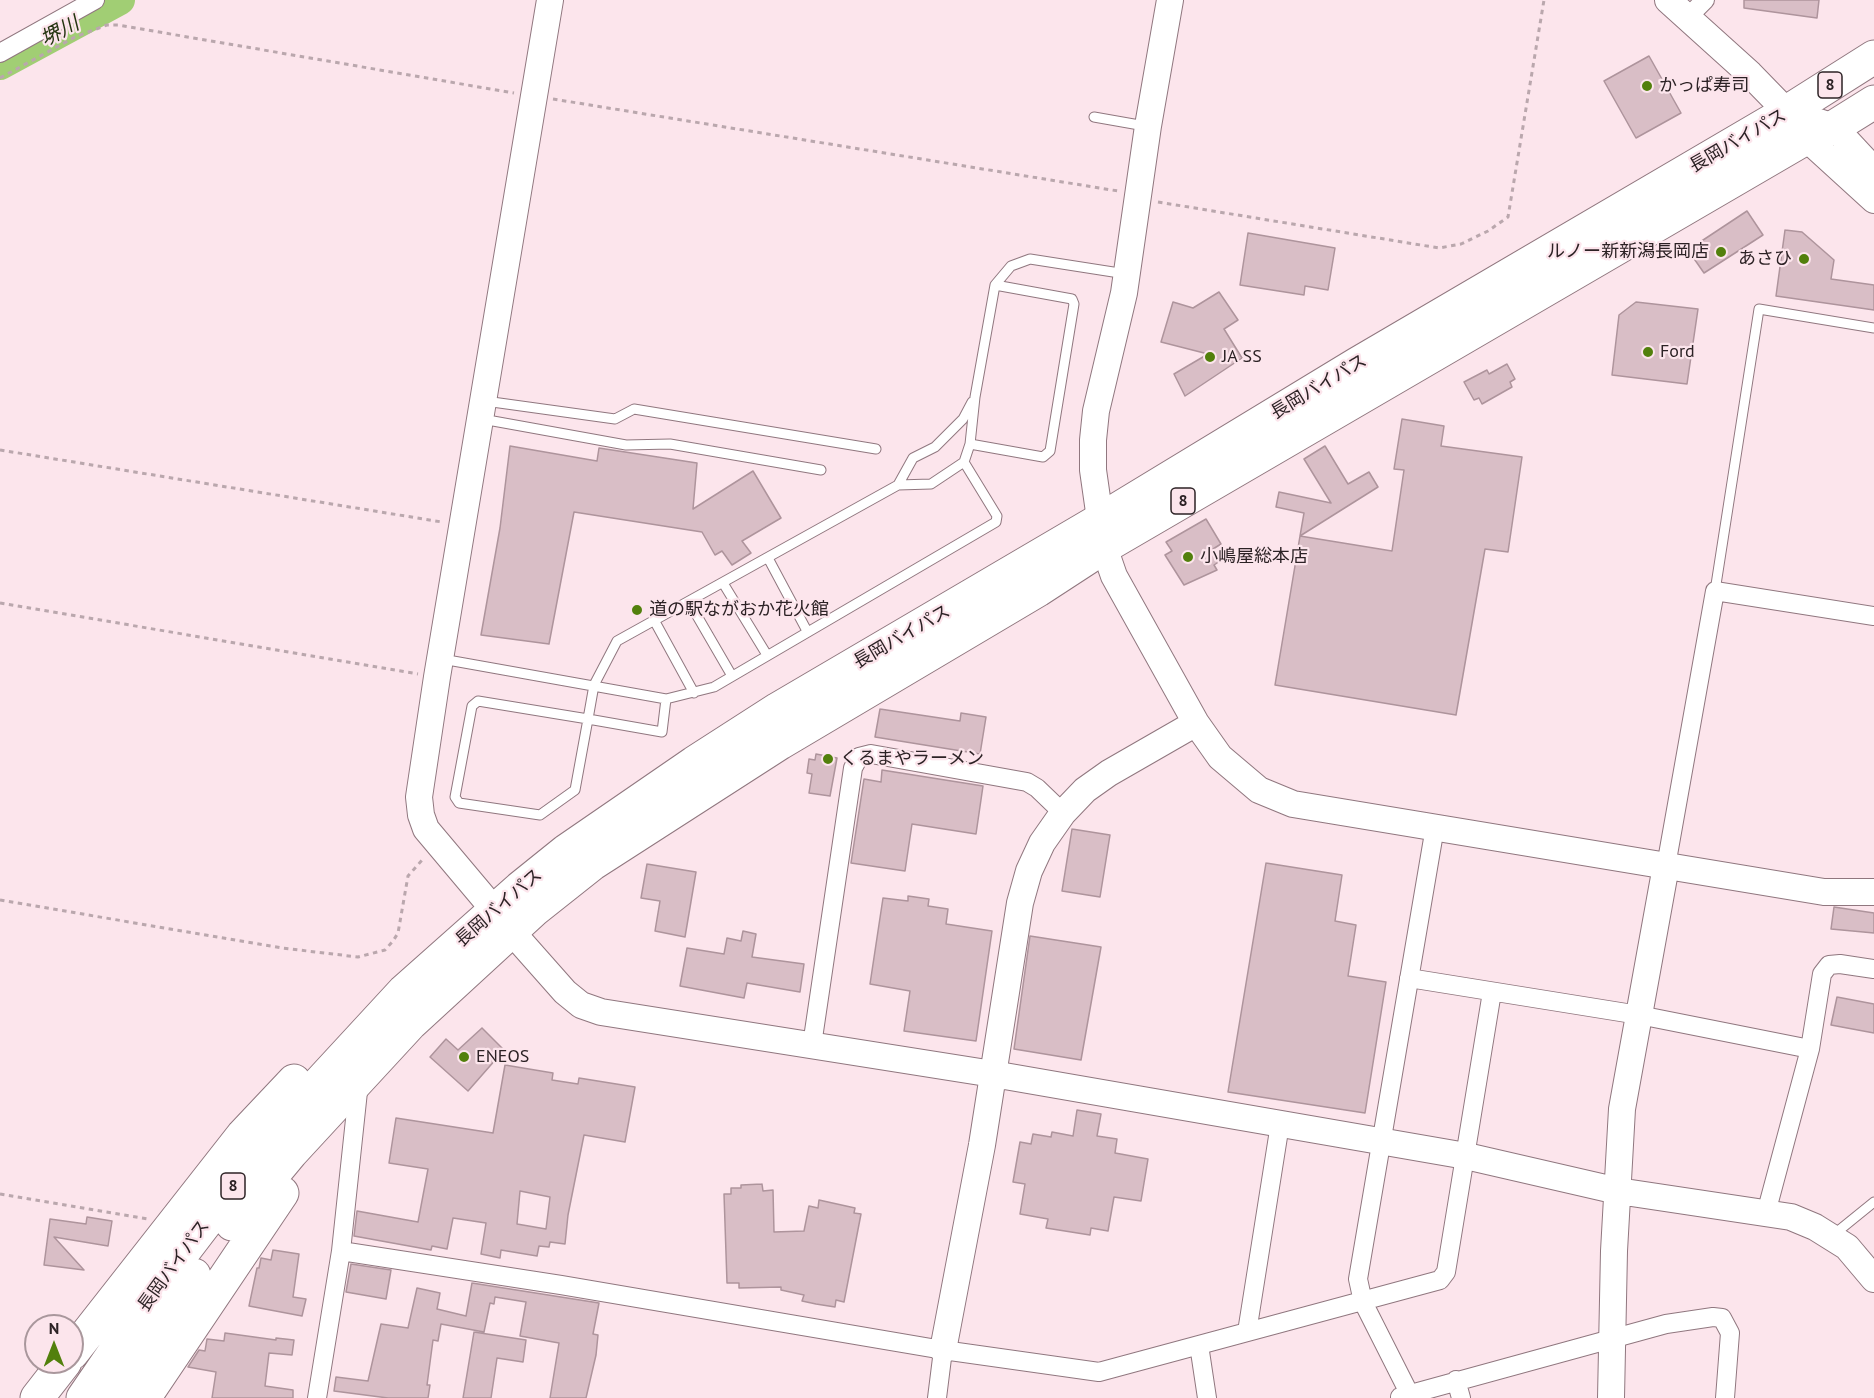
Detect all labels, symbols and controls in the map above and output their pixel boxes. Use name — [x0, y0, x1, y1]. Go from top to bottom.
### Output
water label: 堺川 — [37, 12, 83, 52]
road number: 8 — [1818, 72, 1842, 98]
place label: かっぱ寿司 — [1659, 75, 1749, 97]
marker: かっぱ寿司 — [1640, 79, 1654, 93]
street label: 長岡バイパス — [1686, 105, 1790, 177]
place label: ルノー新新潟長岡店 — [1547, 241, 1709, 263]
marker: ルノー新新潟長岡店 — [1714, 245, 1728, 259]
place label: あさひ — [1738, 248, 1792, 270]
marker: あさひ — [1797, 252, 1811, 266]
place label: Ford — [1660, 341, 1695, 363]
marker: Ford — [1641, 345, 1655, 359]
place label: JA SS — [1222, 346, 1262, 368]
marker: JA SS — [1203, 350, 1217, 364]
street label: 長岡バイパス — [1267, 350, 1371, 424]
road number: 8 — [1171, 488, 1195, 514]
place label: 小嶋屋総本店 — [1200, 546, 1308, 568]
marker: 小嶋屋総本店 — [1181, 550, 1195, 564]
place label: 道の駅ながおか花火館 — [649, 599, 829, 621]
street label: 長岡バイパス — [850, 601, 954, 673]
marker: 道の駅ながおか花火館 — [630, 603, 644, 617]
place label: くるまやラーメン — [840, 748, 984, 770]
marker: くるまやラーメン — [821, 752, 835, 766]
street label: 長岡バイパス — [451, 864, 547, 952]
place label: ENEOS — [476, 1046, 529, 1068]
marker: ENEOS — [457, 1050, 471, 1064]
road number: 8 — [221, 1173, 245, 1199]
street label: 長岡バイパス — [134, 1216, 214, 1316]
north arrow — [24, 1314, 84, 1374]
text: N — [49, 1318, 59, 1338]

